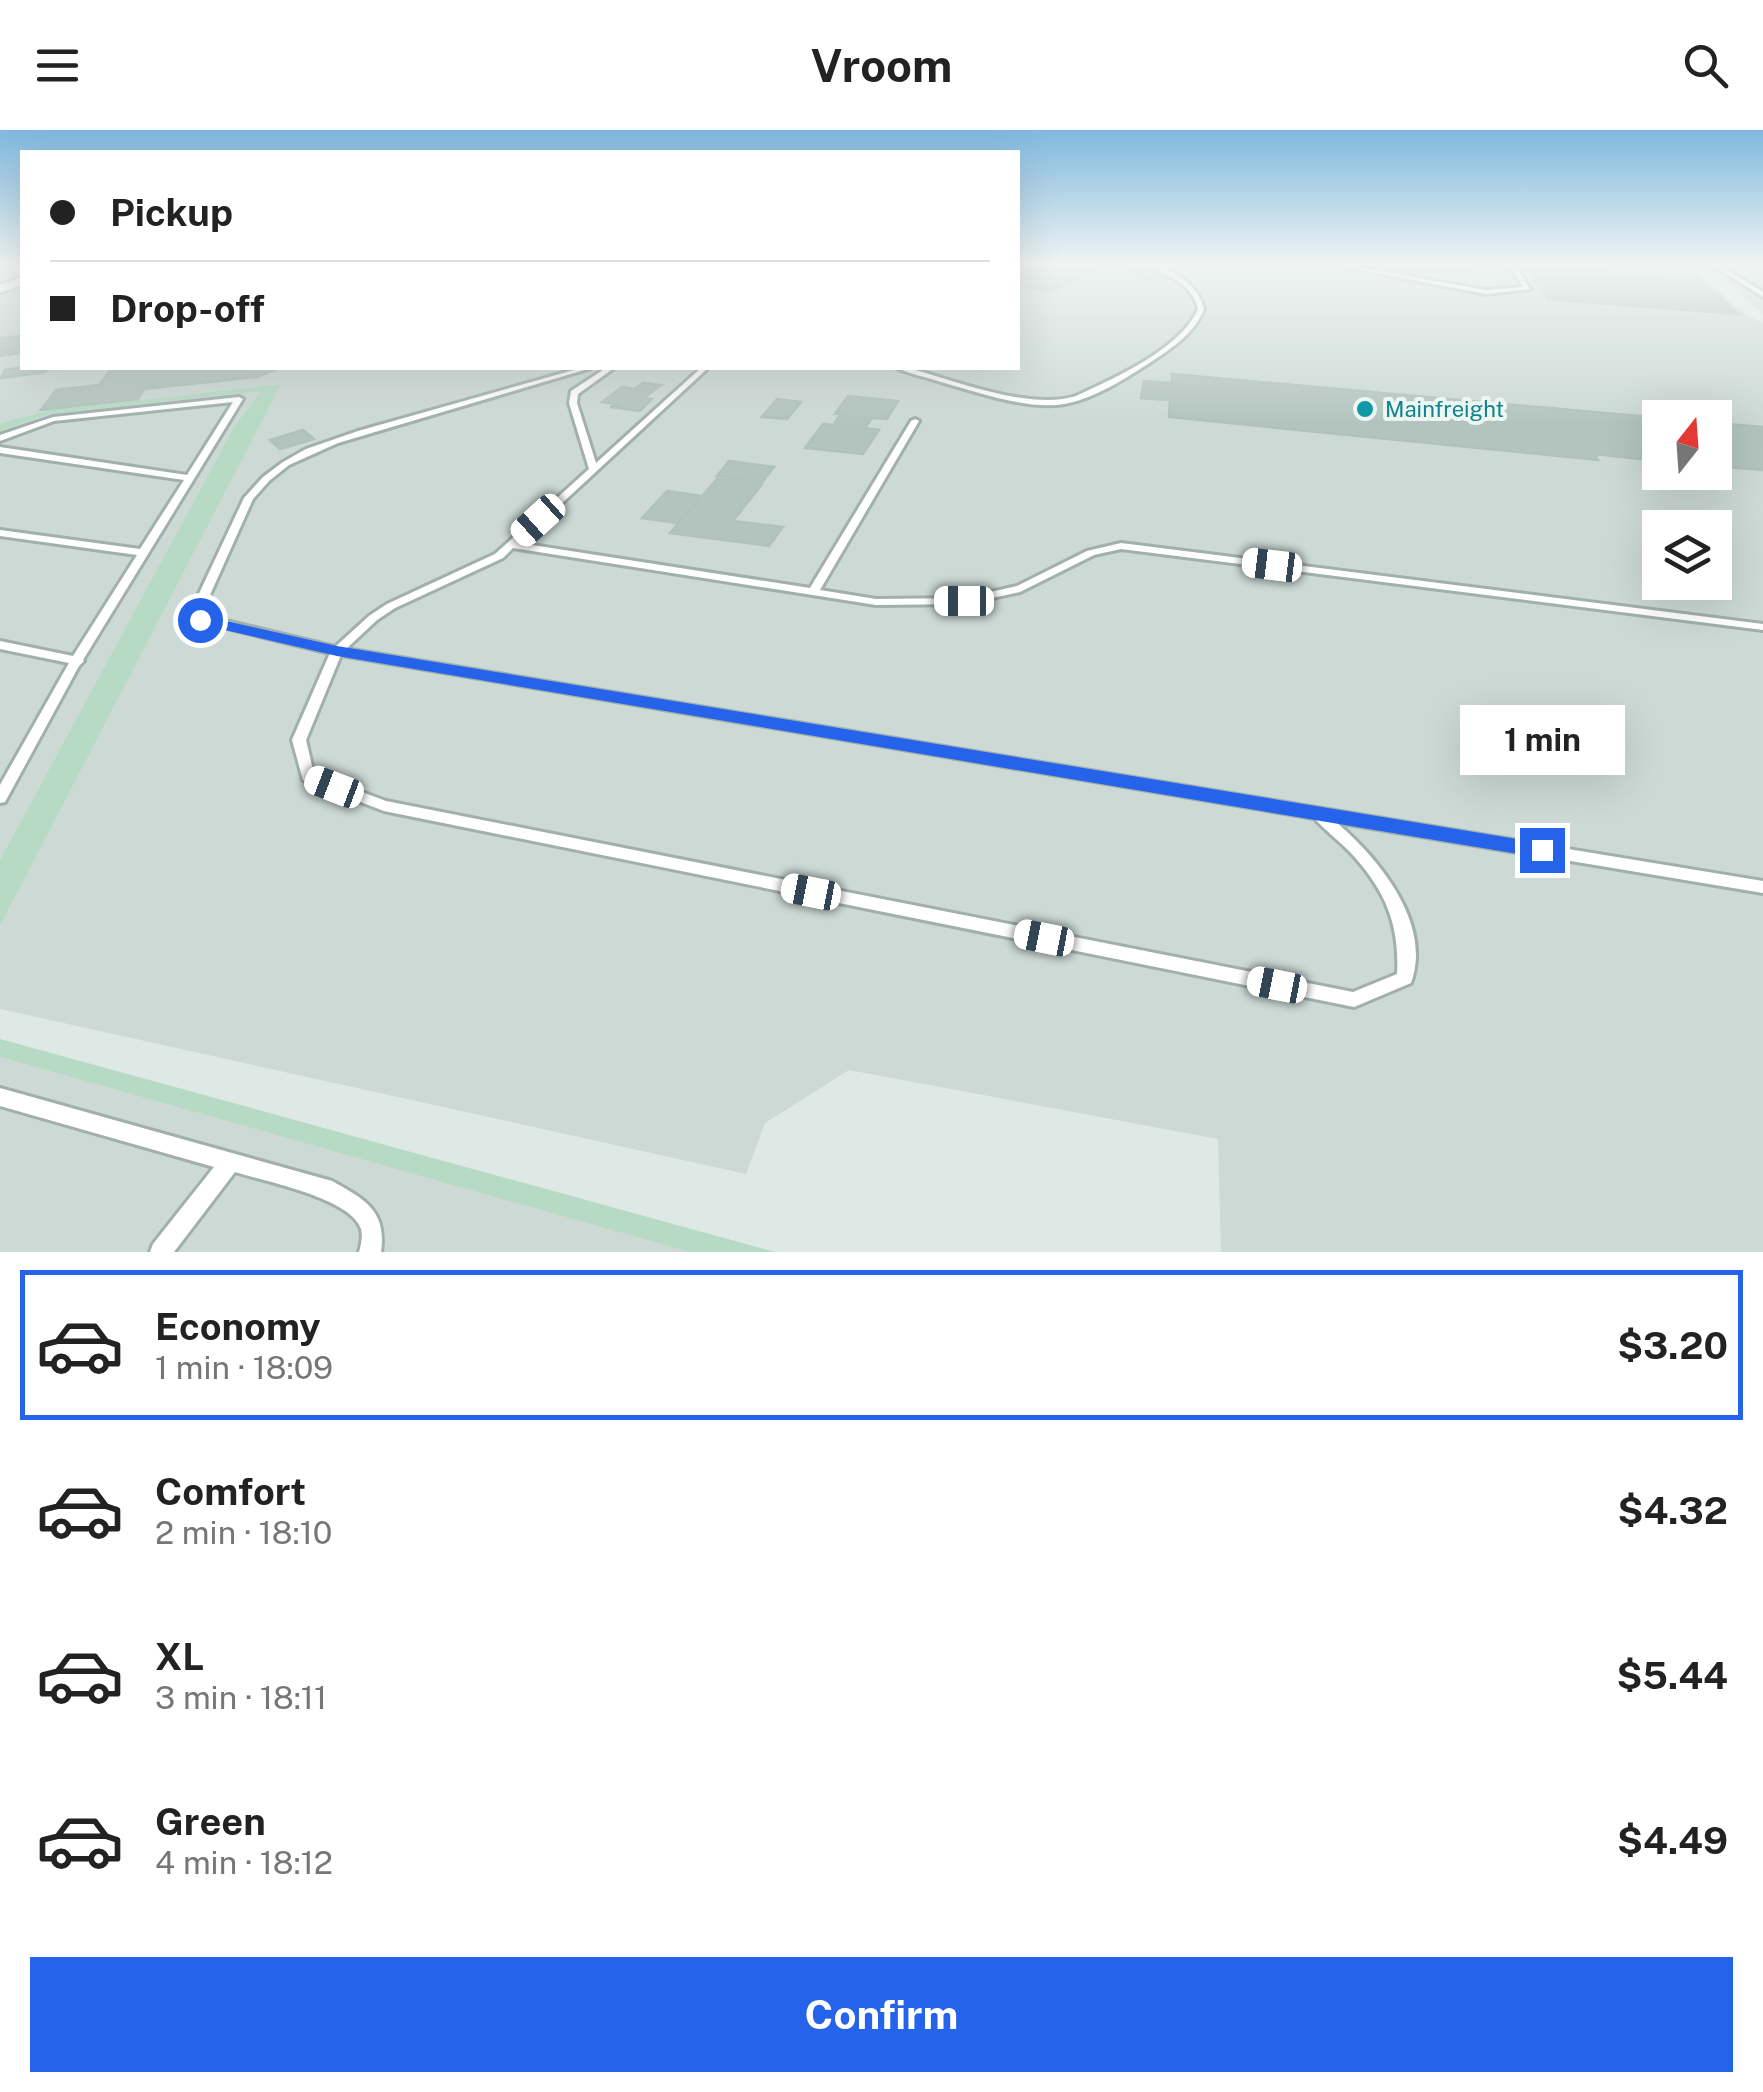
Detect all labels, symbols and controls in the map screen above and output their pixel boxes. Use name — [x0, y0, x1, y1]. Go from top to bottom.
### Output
icon: menu — [30, 38, 85, 93]
icon: search — [1678, 38, 1733, 93]
text: Vroom — [811, 39, 952, 92]
text: Pickup — [110, 190, 233, 235]
text: Drop-off — [110, 286, 265, 331]
place label: Mainfreight — [1385, 396, 1504, 422]
marker: Mainfreight — [1354, 398, 1376, 420]
north arrow — [1642, 400, 1732, 490]
map controls — [1642, 400, 1732, 600]
car — [506, 489, 570, 551]
button: layers — [1642, 510, 1732, 600]
car — [1240, 546, 1304, 584]
car — [934, 586, 994, 616]
route start — [178, 598, 223, 643]
callout: 1 min — [1460, 705, 1624, 775]
text: 1 min — [1504, 721, 1581, 758]
car — [301, 762, 367, 812]
route end — [1520, 828, 1565, 873]
car — [779, 872, 843, 912]
car — [1012, 918, 1076, 958]
car — [1245, 965, 1309, 1005]
icon: car — [35, 1300, 125, 1390]
text: Economy — [155, 1304, 321, 1349]
text: $3.20 — [1617, 1323, 1728, 1368]
text: 1 min · 18:09 — [155, 1349, 333, 1386]
icon: car — [35, 1465, 125, 1555]
text: Comfort — [155, 1469, 306, 1514]
text: $4.32 — [1618, 1488, 1728, 1533]
text: 2 min · 18:10 — [155, 1514, 332, 1551]
icon: car — [35, 1630, 125, 1720]
text: XL — [155, 1634, 204, 1679]
text: $5.44 — [1617, 1653, 1728, 1698]
text: 3 min · 18:11 — [155, 1679, 327, 1716]
icon: car — [35, 1795, 125, 1885]
text: Green — [155, 1799, 266, 1844]
text: $4.49 — [1617, 1818, 1728, 1863]
text: 4 min · 18:12 — [155, 1844, 333, 1881]
button: Confirm — [30, 1957, 1733, 2072]

